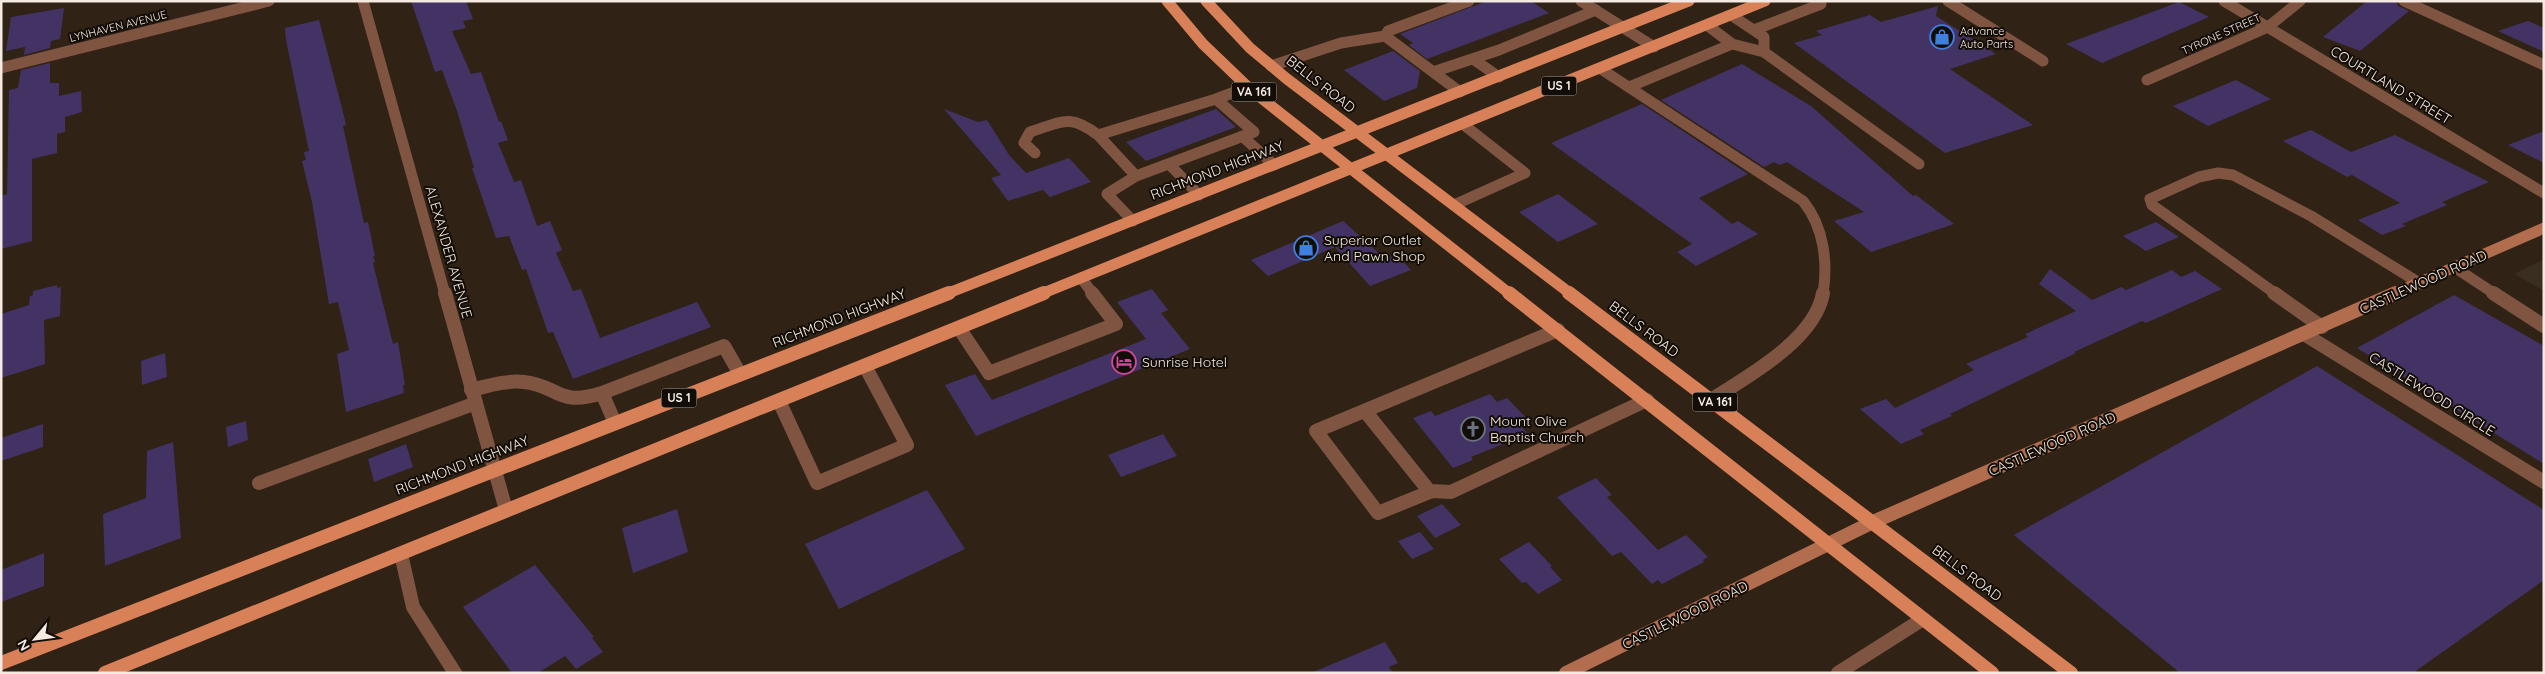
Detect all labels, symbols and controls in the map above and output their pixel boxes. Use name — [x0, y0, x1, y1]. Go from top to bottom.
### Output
street label: LYNHAVEN AVENUE — [68, 7, 168, 45]
street label: TYRONE STREET — [2179, 10, 2263, 58]
shop icon: Advance Auto Parts — [1929, 24, 1955, 50]
place label: Advance Auto Parts — [1960, 24, 2013, 51]
street label: COURTLAND STREET — [2327, 42, 2455, 128]
street label: BELLS ROAD — [1283, 51, 1359, 117]
road number: US 1 — [1542, 76, 1576, 95]
road number: VA 161 — [1232, 82, 1276, 101]
street label: RICHMOND HIGHWAY — [1148, 136, 1286, 204]
street label: ALEXANDER AVENUE — [422, 184, 476, 320]
place label: Superior Outlet And Pawn Shop — [1324, 231, 1425, 265]
shop icon: Superior Outlet And Pawn Shop — [1293, 235, 1319, 261]
street label: CASTLEWOOD ROAD — [2356, 246, 2490, 318]
street label: RICHMOND HIGHWAY — [770, 284, 908, 352]
street label: BELLS ROAD — [1606, 297, 1682, 361]
street label: CASTLEWOOD CIRCLE — [2366, 348, 2498, 440]
hotel icon: Sunrise Hotel — [1111, 349, 1137, 375]
place label: Sunrise Hotel — [1142, 353, 1227, 371]
road number: US 1 — [662, 388, 696, 408]
road number: VA 161 — [1692, 392, 1738, 412]
street label: CASTLEWOOD ROAD — [1985, 408, 2119, 480]
place label: Mount Olive Baptist Church — [1490, 412, 1584, 446]
church icon: Mount Olive Baptist Church — [1460, 416, 1486, 442]
street label: RICHMOND HIGHWAY — [393, 431, 531, 499]
street label: BELLS ROAD — [1929, 541, 2005, 605]
street label: CASTLEWOOD ROAD — [1619, 577, 1751, 653]
north arrow — [10, 614, 60, 664]
text: N — [13, 636, 34, 654]

